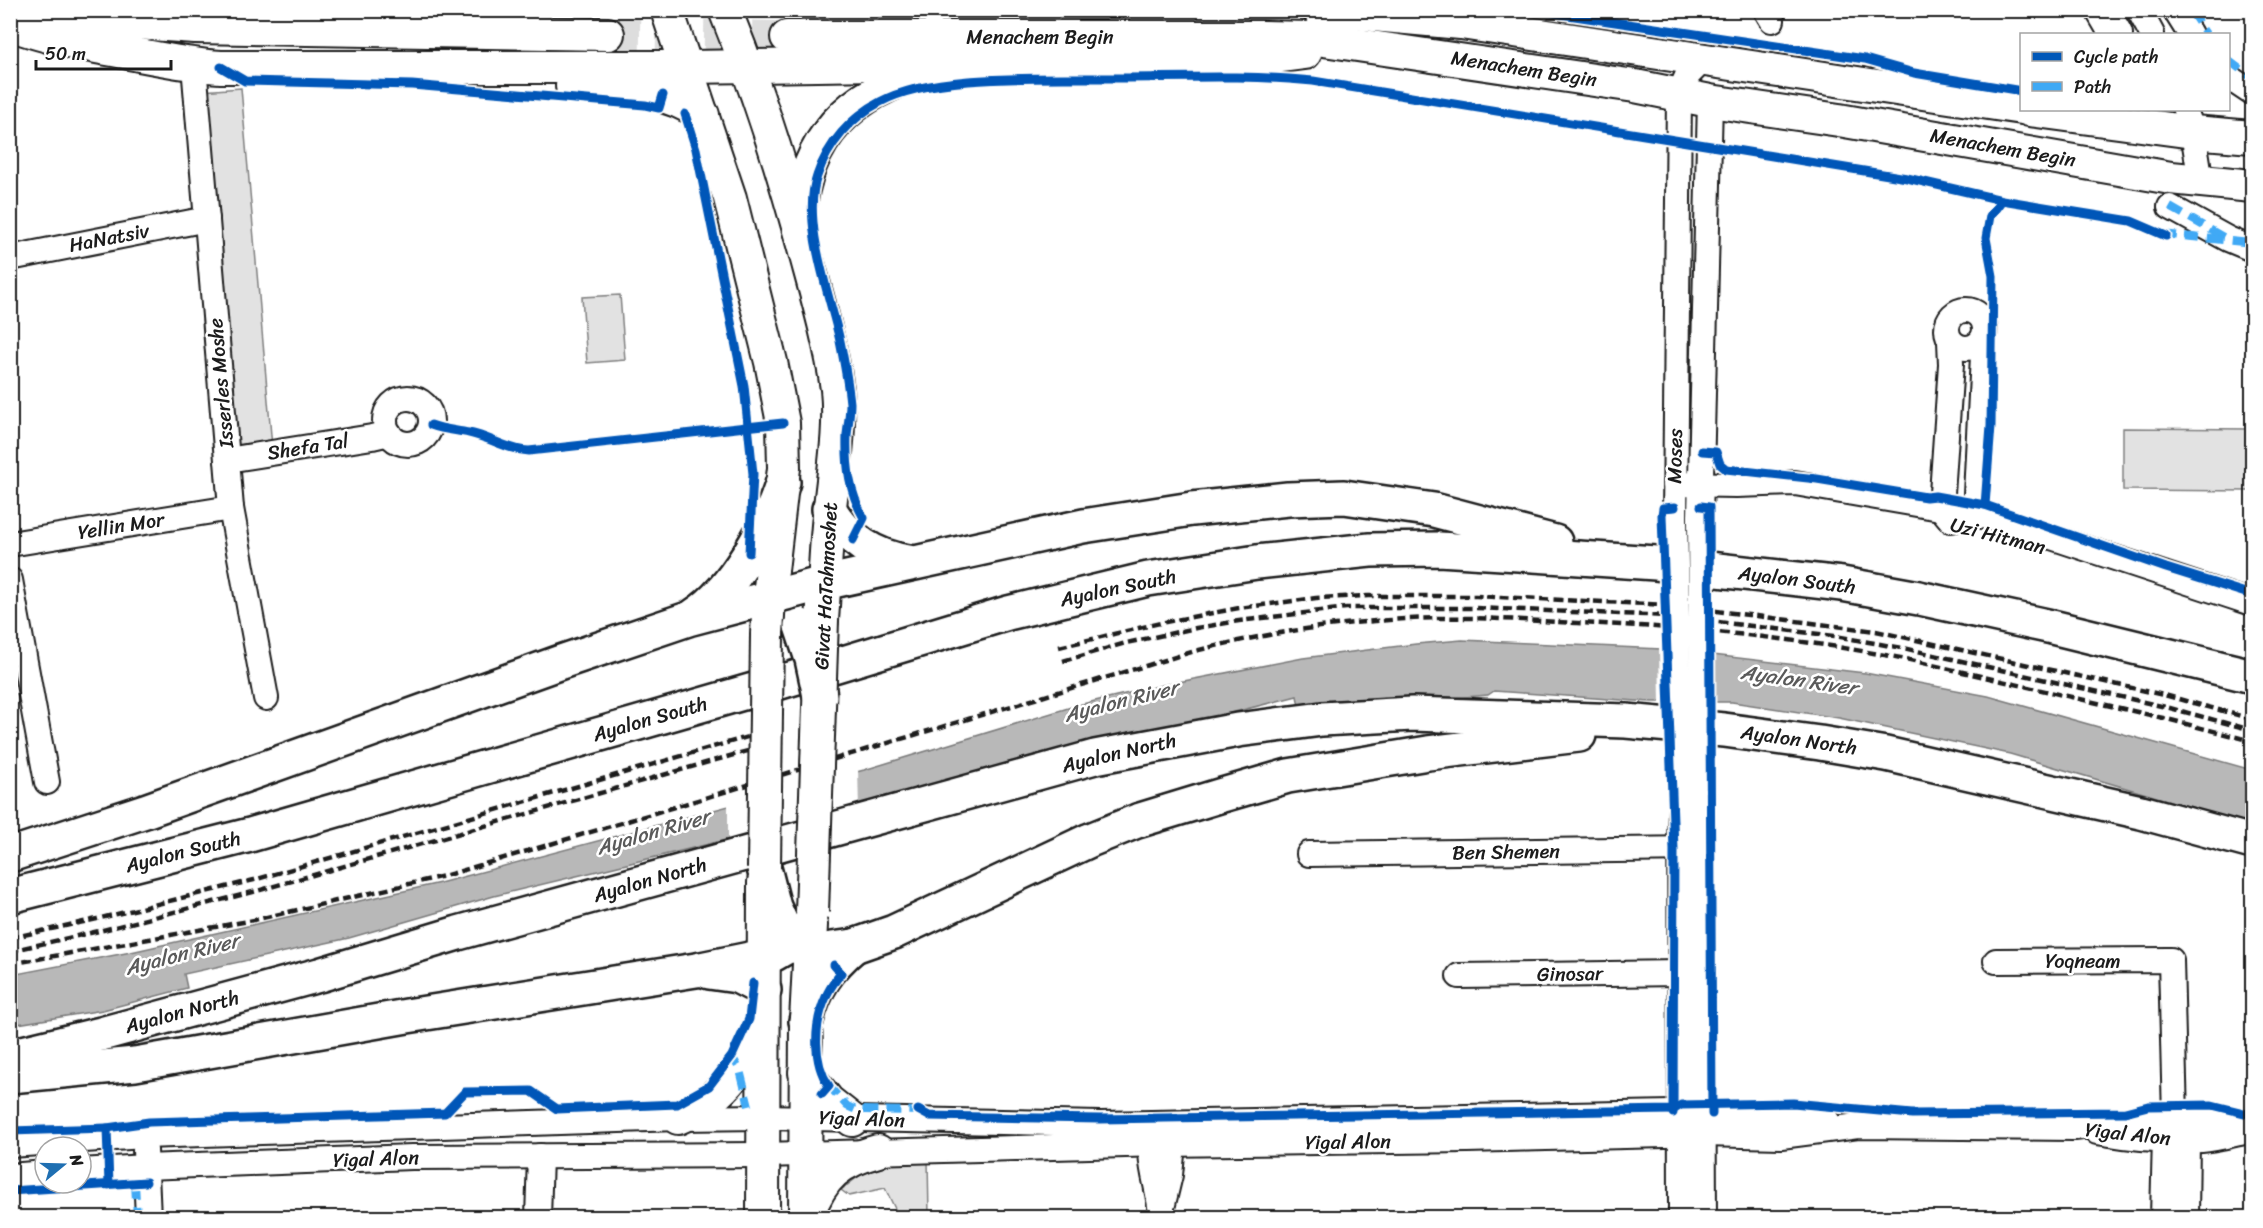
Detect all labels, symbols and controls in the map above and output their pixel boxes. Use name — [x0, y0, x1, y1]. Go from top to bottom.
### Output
street label: Menachem Begin — [966, 20, 1114, 55]
scale bar — [36, 33, 171, 71]
legend — [2020, 33, 2230, 111]
text: 50 m — [45, 38, 86, 70]
street label: Menachem Begin — [1448, 40, 1600, 98]
text: Cycle path — [2074, 41, 2158, 73]
text: Path — [2074, 71, 2111, 103]
street label: Menachem Begin — [1927, 118, 2079, 178]
street label: HaNatsiv — [66, 213, 153, 263]
street label: Isserles Moshe — [198, 317, 244, 450]
street label: Shefa Tal — [265, 423, 351, 471]
street label: Moses — [1657, 427, 1693, 484]
street label: Givat HaTahmoshet — [804, 501, 848, 671]
street label: Yellin Mor — [75, 502, 168, 550]
street label: Uzi Hitman — [1947, 507, 2050, 565]
street label: Ayalon South — [1735, 555, 1858, 605]
street label: Ayalon South — [1056, 559, 1179, 618]
water label: Ayalon River — [1738, 653, 1864, 708]
water label: Ayalon River — [1059, 667, 1186, 734]
street label: Ayalon South — [588, 686, 711, 752]
street label: Ayalon North — [1738, 714, 1859, 765]
street label: Ayalon North — [1057, 723, 1180, 783]
water label: Ayalon River — [591, 796, 718, 867]
street label: Ayalon South — [121, 821, 244, 883]
street label: Ben Shemen — [1452, 834, 1561, 870]
street label: Ayalon North — [588, 847, 711, 913]
water label: Ayalon River — [120, 920, 247, 987]
street label: Yoqneam — [2045, 944, 2121, 979]
street label: Ginosar — [1537, 956, 1604, 992]
street label: Ayalon North — [120, 980, 243, 1044]
street label: Yigal Alon — [818, 1100, 906, 1138]
street label: Yigal Alon — [2083, 1112, 2173, 1156]
street label: Yigal Alon — [1305, 1124, 1391, 1160]
north arrow — [33, 1135, 93, 1195]
street label: Yigal Alon — [332, 1140, 420, 1178]
text: N — [61, 1149, 93, 1171]

